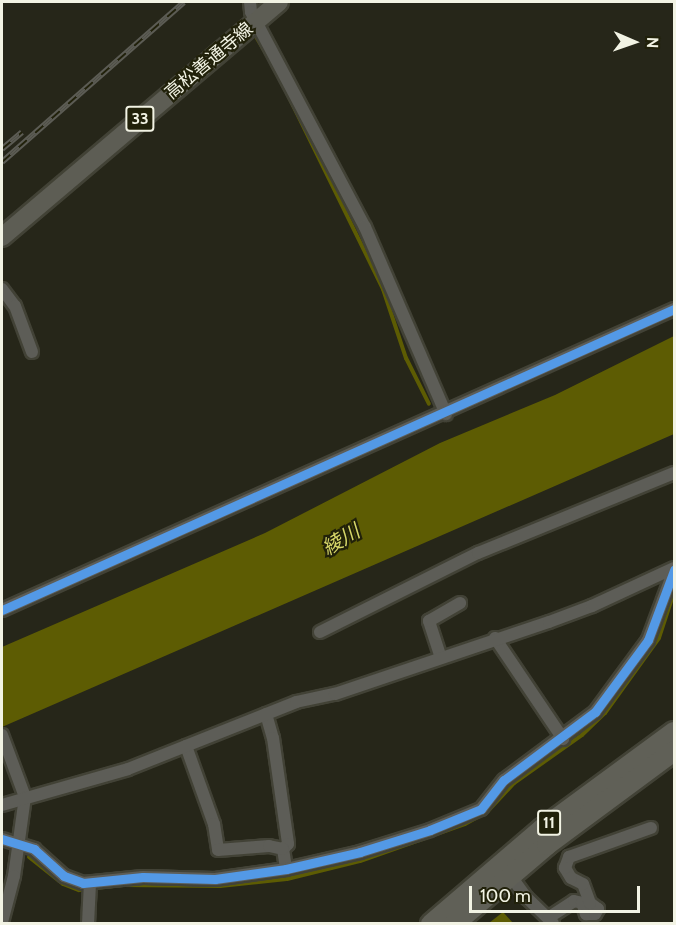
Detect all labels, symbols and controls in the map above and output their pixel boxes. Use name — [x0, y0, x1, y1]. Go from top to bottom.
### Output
north arrow — [604, 12, 664, 72]
street label: 高松善通寺線 — [161, 18, 257, 104]
text: N — [643, 37, 662, 49]
road number: 33 — [125, 106, 155, 132]
water label: 綾川 — [318, 519, 364, 561]
road number: 11 — [537, 810, 561, 836]
scale bar — [472, 874, 643, 912]
text: 100 m — [480, 885, 531, 907]

